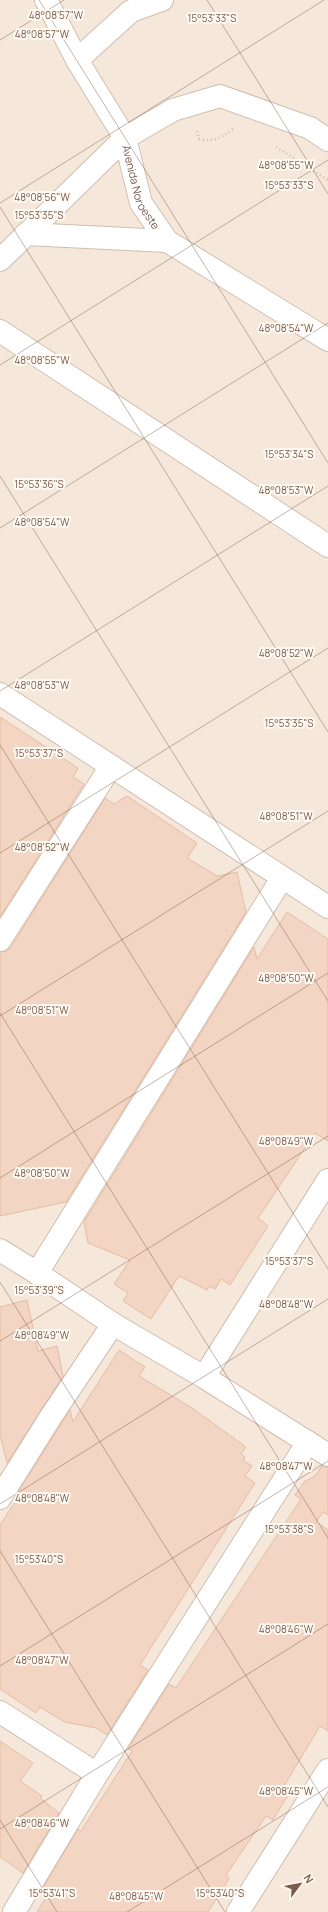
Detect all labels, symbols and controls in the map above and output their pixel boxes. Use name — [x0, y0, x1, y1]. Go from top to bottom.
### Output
text: 48°08'57"W — [29, 8, 84, 22]
text: 15°53'33"S — [188, 11, 236, 25]
text: 48°08'57"W — [15, 27, 70, 41]
street label: Avenida Noroeste — [119, 143, 164, 232]
text: 48°08'55"W — [258, 158, 314, 172]
text: 15°53'33"S — [265, 178, 313, 192]
text: 48°08'56"W — [14, 190, 70, 204]
text: 15°53'35"S — [14, 208, 64, 222]
text: 48°08'54"W — [259, 321, 314, 335]
text: 48°08'55"W — [14, 353, 70, 367]
text: 15°53'34"S — [265, 447, 313, 461]
text: 15°53'36"S — [14, 477, 64, 491]
text: 48°08'53"W — [259, 483, 314, 497]
text: 48°08'54"W — [15, 515, 70, 529]
text: 48°08'52"W — [259, 646, 314, 660]
text: 48°08'53"W — [15, 678, 70, 692]
text: 15°53'35"S — [264, 716, 314, 730]
text: 15°53'37"S — [15, 746, 63, 760]
text: 48°08'51"W — [259, 809, 313, 823]
text: 48°08'52"W — [15, 840, 70, 854]
text: 48°08'50"W — [258, 971, 314, 985]
text: 48°08'51"W — [15, 1003, 69, 1017]
text: 48°08'49"W — [259, 1134, 314, 1148]
text: 48°08'50"W — [14, 1166, 70, 1180]
text: 15°53'37"S — [265, 1254, 313, 1268]
text: 15°53'39"S — [14, 1283, 64, 1297]
text: 48°08'48"W — [259, 1297, 314, 1311]
text: 48°08'49"W — [15, 1328, 70, 1342]
text: 48°08'47"W — [259, 1459, 313, 1473]
text: 48°08'48"W — [15, 1491, 70, 1505]
text: 15°53'38"S — [264, 1522, 314, 1536]
text: 15°53'40"S — [15, 1552, 63, 1566]
text: 48°08'46"W — [259, 1622, 314, 1636]
text: 48°08'47"W — [15, 1653, 69, 1667]
text: 48°08'45"W — [259, 1784, 314, 1798]
text: 48°08'46"W — [15, 1816, 70, 1830]
north arrow — [280, 1864, 320, 1904]
text: N — [300, 1871, 317, 1886]
text: 15°53'41"S — [29, 1886, 75, 1900]
text: 15°53'40"S — [196, 1886, 244, 1900]
text: 48°08'45"W — [109, 1889, 164, 1903]

